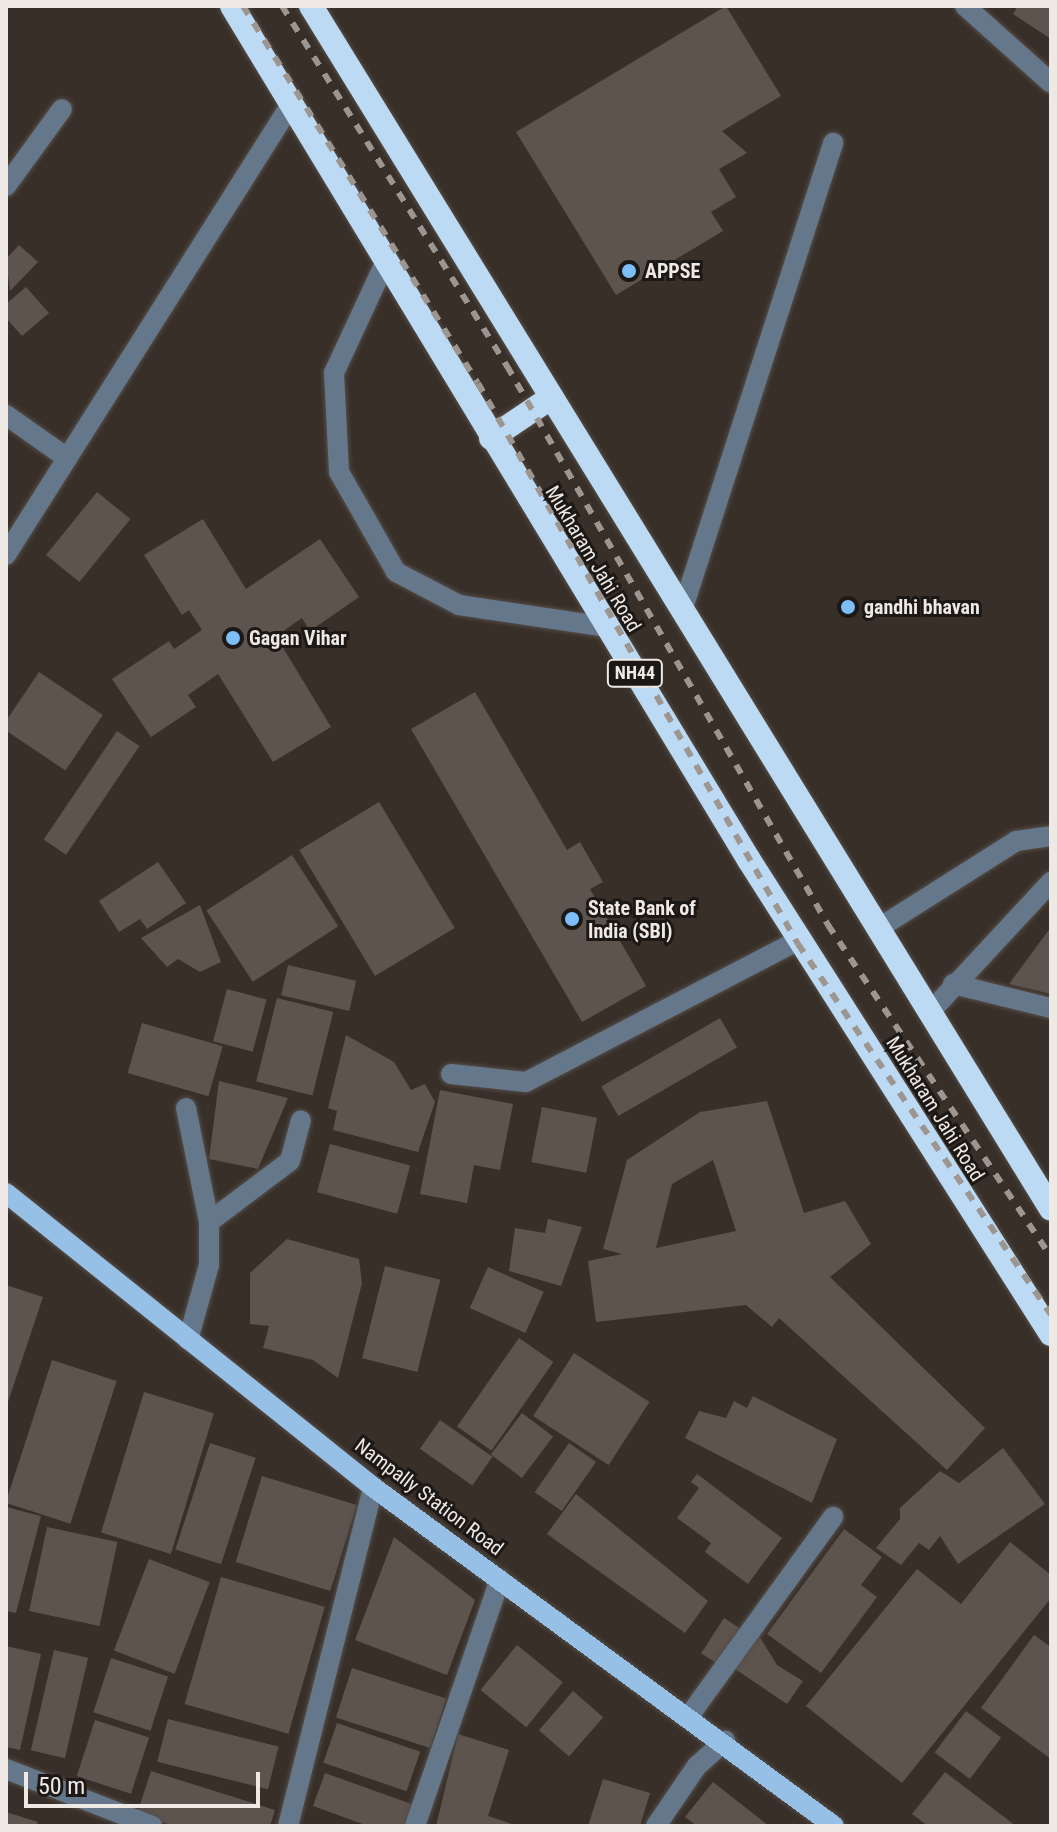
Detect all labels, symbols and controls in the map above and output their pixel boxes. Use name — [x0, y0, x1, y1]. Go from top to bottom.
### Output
place label: APPSE — [645, 259, 700, 283]
marker: APPSE — [620, 262, 638, 280]
street label: Mukharam Jahi Road — [540, 482, 646, 636]
place label: gandhi bhavan — [864, 595, 980, 619]
marker: gandhi bhavan — [839, 598, 857, 616]
place label: Gagan Vihar — [249, 626, 347, 650]
marker: Gagan Vihar — [224, 629, 242, 647]
road number: NH44 — [605, 659, 665, 687]
place label: State Bank of India (SBI) — [588, 896, 696, 943]
marker: State Bank of India (SBI) — [563, 910, 581, 928]
street label: Mukharam Jahi Road — [881, 1032, 989, 1186]
street label: Nampally Station Road — [350, 1433, 508, 1561]
scale bar — [28, 1756, 264, 1806]
text: 50 m — [38, 1772, 85, 1800]

